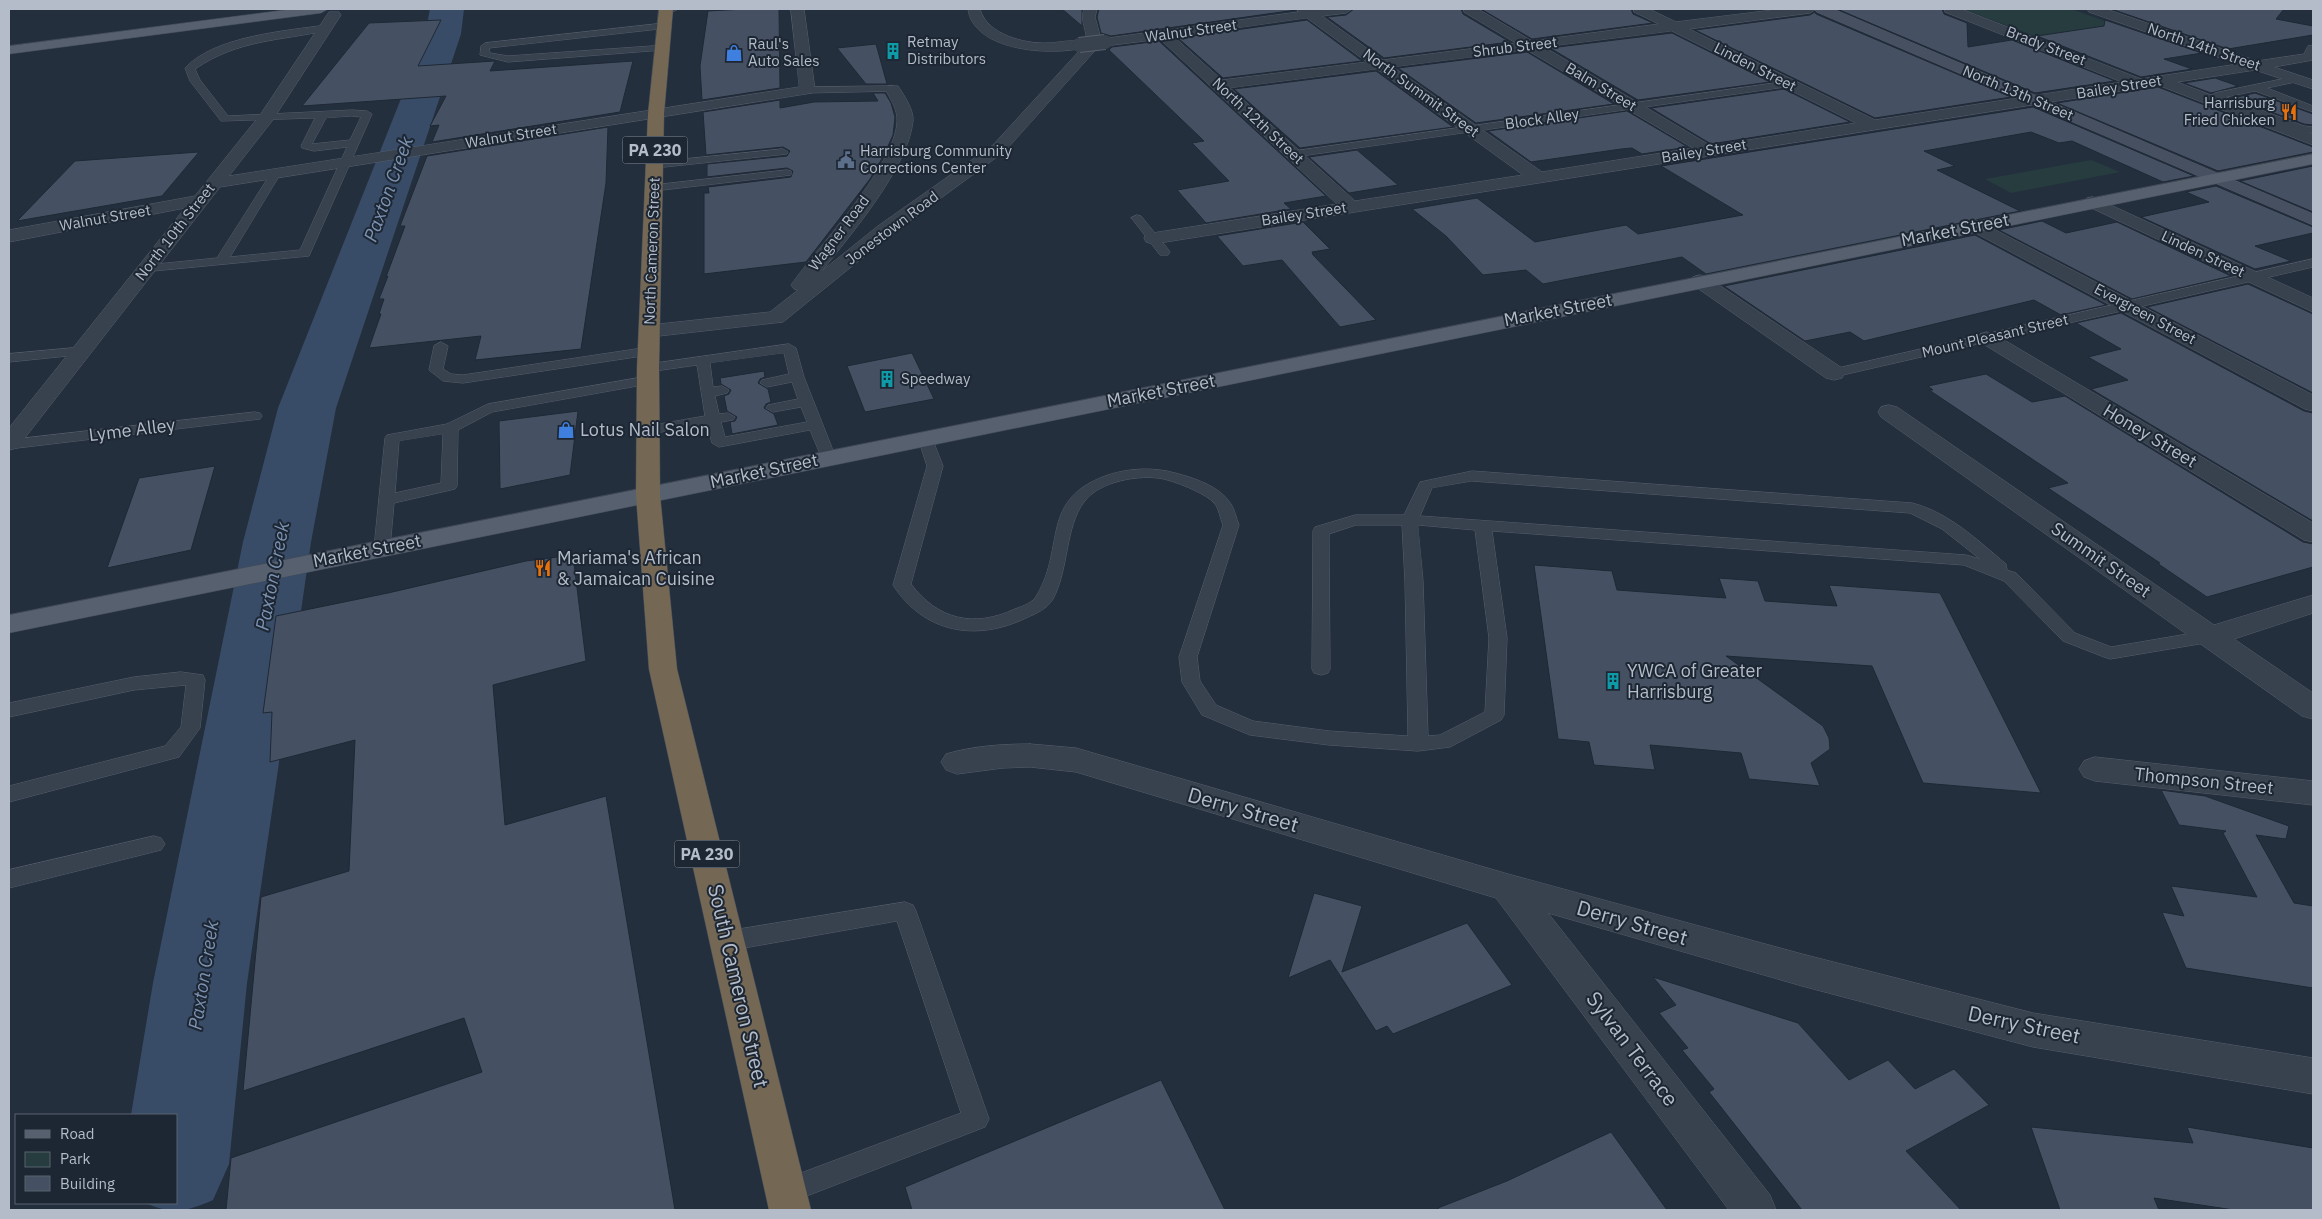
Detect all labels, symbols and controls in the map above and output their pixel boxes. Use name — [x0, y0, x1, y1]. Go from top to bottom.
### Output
street label: Walnut Street — [1144, 15, 1238, 46]
street label: North 14th Street — [2145, 18, 2263, 75]
street label: Brady Street — [2004, 22, 2089, 69]
place label: Retmay Distributors — [907, 32, 986, 68]
street label: Shrub Street — [1472, 32, 1558, 61]
place label: Raul's Auto Sales — [748, 34, 820, 70]
street label: Linden Street — [1711, 38, 1800, 95]
building icon: Retmay Distributors — [883, 41, 903, 61]
shop icon: Raul's Auto Sales — [724, 43, 744, 63]
street label: North Summit Street — [1359, 44, 1483, 141]
street label: Balm Street — [1562, 58, 1640, 115]
street label: North 13th Street — [1960, 61, 2076, 124]
street label: Bailey Street — [2075, 70, 2163, 103]
street label: North 12th Street — [1209, 73, 1308, 168]
place label: Harrisburg Fried Chicken — [2184, 93, 2275, 129]
restaurant icon: Harrisburg Fried Chicken — [2279, 102, 2299, 122]
street label: Block Alley — [1504, 104, 1581, 133]
street label: Walnut Street — [464, 119, 558, 152]
water label: Paxton Creek — [358, 132, 419, 245]
street label: Bailey Street — [1660, 134, 1748, 167]
road number: PA 230 — [622, 136, 688, 164]
place label: Harrisburg Community Corrections Center — [860, 141, 1012, 177]
public building icon: Harrisburg Community Corrections Center — [836, 150, 856, 170]
street label: North Cameron Street — [639, 177, 664, 325]
street label: North 10th Street — [131, 179, 219, 284]
street label: Jonestown Road — [841, 186, 942, 269]
street label: Wagner Road — [804, 191, 873, 274]
street label: Bailey Street — [1260, 197, 1348, 230]
street label: Walnut Street — [58, 200, 152, 235]
street label: Market Street — [1899, 208, 2011, 251]
street label: Linden Street — [2158, 226, 2248, 281]
street label: Evergreen Street — [2091, 279, 2199, 348]
street label: Market Street — [1502, 288, 1614, 331]
street label: Mount Pleasant Street — [1920, 309, 2070, 362]
building icon: Speedway — [877, 369, 897, 389]
place label: Speedway — [901, 369, 971, 388]
street label: Market Street — [1105, 369, 1217, 412]
street label: Honey Street — [2099, 399, 2201, 473]
street label: Lyme Alley — [87, 413, 177, 446]
place label: Lotus Nail Salon — [580, 418, 710, 441]
shop icon: Lotus Nail Salon — [556, 420, 576, 440]
street label: Market Street — [708, 448, 820, 493]
street label: Summit Street — [2047, 517, 2156, 602]
water label: Paxton Creek — [250, 518, 295, 633]
street label: Market Street — [311, 529, 423, 572]
place label: Mariama's African & Jamaican Cuisine — [557, 546, 715, 590]
restaurant icon: Mariama's African & Jamaican Cuisine — [533, 558, 553, 578]
place label: YWCA of Greater Harrisburg — [1627, 659, 1762, 703]
building icon: YWCA of Greater Harrisburg — [1603, 671, 1623, 691]
street label: Thompson Street — [2134, 762, 2275, 799]
street label: Derry Street — [1184, 780, 1302, 838]
road number: PA 230 — [674, 841, 740, 868]
street label: South Cameron Street — [702, 881, 776, 1090]
street label: Derry Street — [1573, 893, 1691, 951]
water label: Paxton Creek — [183, 917, 224, 1031]
street label: Sylvan Terrace — [1580, 985, 1685, 1112]
street label: Derry Street — [1965, 998, 2083, 1050]
legend — [15, 1114, 178, 1204]
text: Road — [60, 1124, 95, 1143]
text: Park — [60, 1149, 90, 1168]
text: Building — [60, 1174, 115, 1193]

